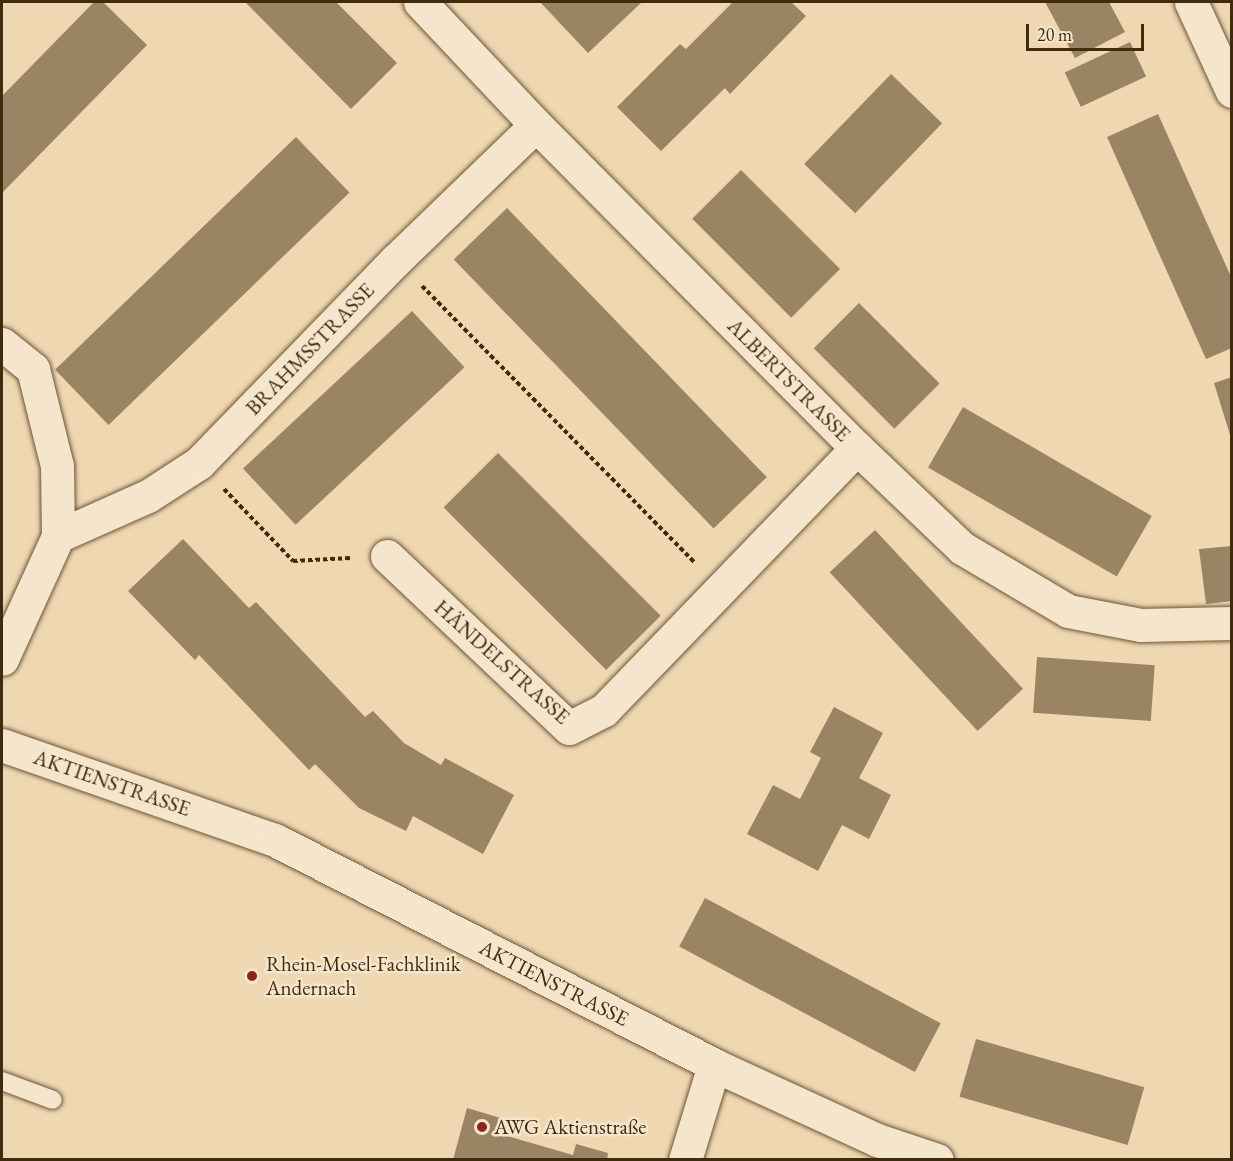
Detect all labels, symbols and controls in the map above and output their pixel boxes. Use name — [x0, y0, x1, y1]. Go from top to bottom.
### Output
scale bar — [1029, 12, 1148, 50]
text: 20 m — [1037, 23, 1072, 46]
street label: BRAHMSSTRASSE — [241, 278, 379, 420]
street label: ALBERTSTRASSE — [722, 313, 856, 447]
street label: HÄNDELSTRASSE — [429, 595, 575, 729]
street label: AKTIENSTRASSE — [30, 744, 194, 822]
street label: AKTIENSTRASSE — [475, 935, 633, 1031]
place label: Rhein-Mosel-Fachklinik Andernach — [266, 951, 461, 1001]
marker: Rhein-Mosel-Fachklinik Andernach — [243, 967, 261, 985]
place label: AWG Aktienstraße — [494, 1114, 647, 1140]
marker: AWG Aktienstraße — [475, 1120, 489, 1134]

